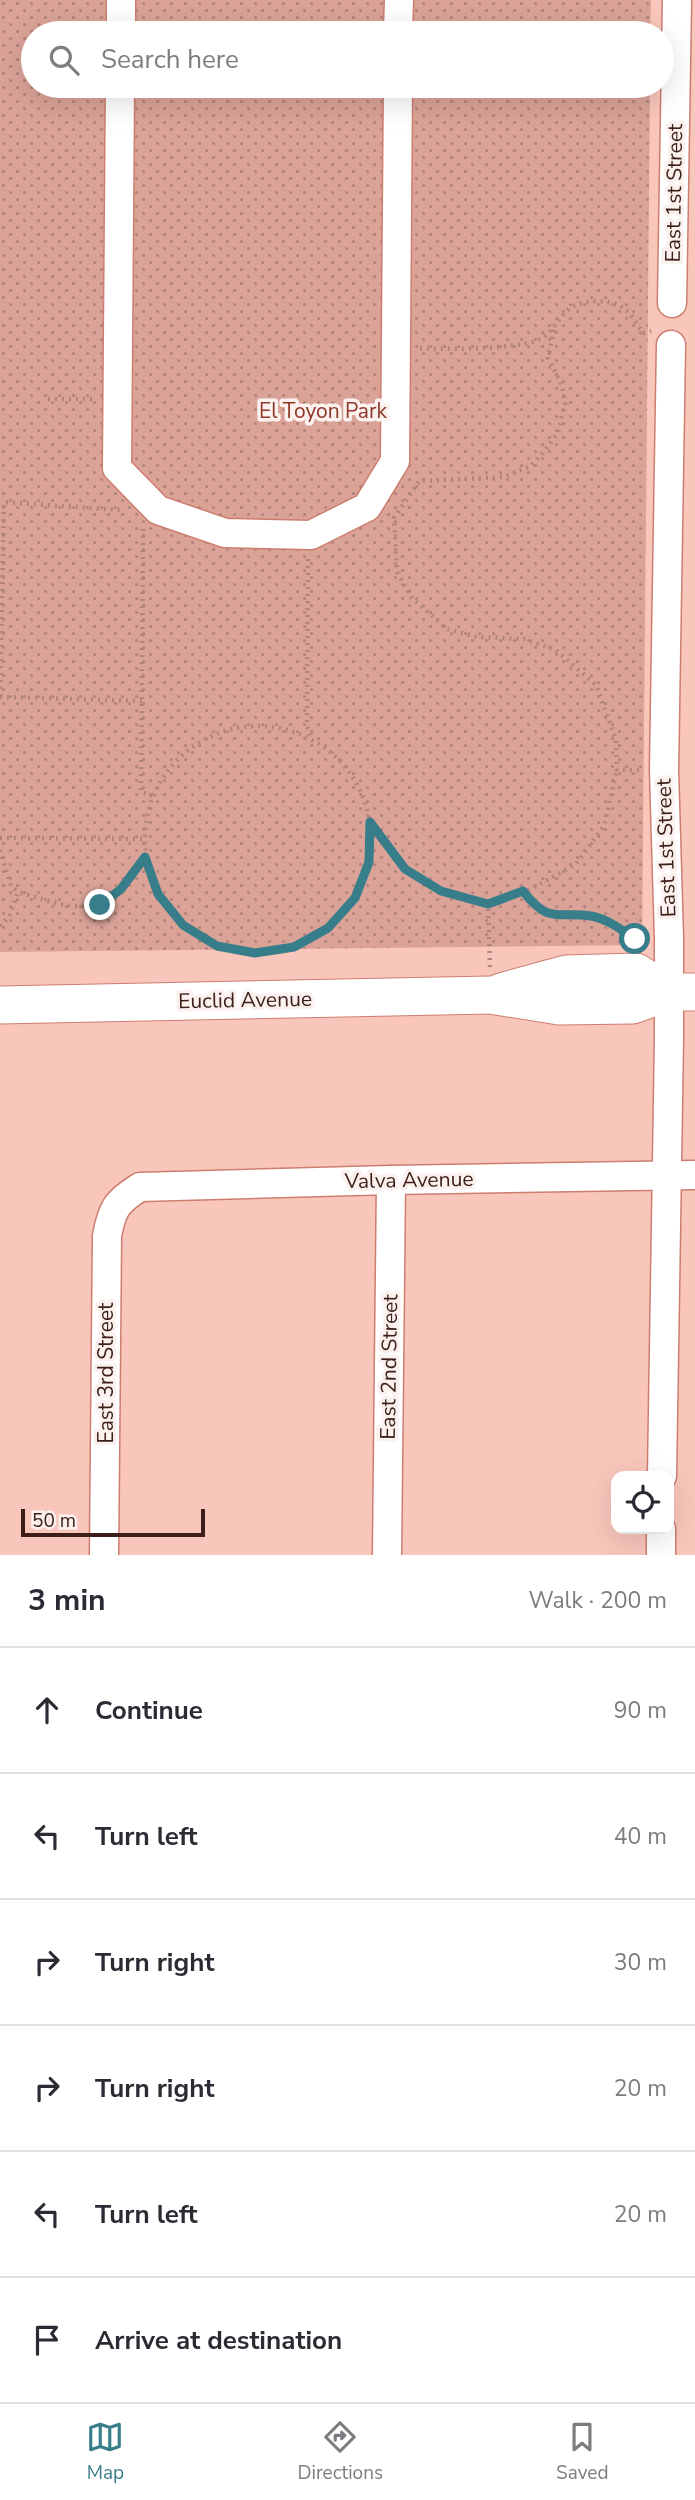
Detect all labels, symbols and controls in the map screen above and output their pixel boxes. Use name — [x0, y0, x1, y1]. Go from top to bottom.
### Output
search box — [21, 21, 674, 98]
icon: search — [45, 41, 83, 79]
text: Search here — [101, 42, 239, 77]
street label: East 1st Street — [659, 123, 689, 263]
park label: El Toyon Park — [259, 397, 387, 425]
street label: East 1st Street — [650, 778, 682, 918]
route end — [84, 889, 115, 920]
route start — [619, 923, 650, 954]
street label: Euclid Avenue — [178, 985, 312, 1015]
street label: Valva Avenue — [343, 1165, 474, 1195]
street label: East 2nd Street — [374, 1293, 404, 1440]
street label: East 3rd Street — [92, 1302, 120, 1443]
map controls — [611, 1471, 674, 1534]
button: locate — [611, 1471, 674, 1534]
scale bar — [21, 1506, 205, 1538]
text: 50 m — [32, 1508, 76, 1534]
text: 3 min — [28, 1580, 106, 1621]
text: Walk · 200 m — [528, 1585, 667, 1616]
icon: ahead — [28, 1691, 66, 1729]
text: Continue — [95, 1693, 203, 1728]
text: 90 m — [614, 1695, 667, 1726]
icon: left — [28, 1817, 66, 1855]
text: Turn left — [95, 1819, 198, 1854]
text: 40 m — [614, 1821, 667, 1852]
icon: right — [28, 1943, 66, 1981]
text: Turn right — [95, 1945, 214, 1980]
text: 30 m — [614, 1947, 667, 1978]
icon: right — [28, 2069, 66, 2107]
text: Turn right — [95, 2071, 214, 2106]
text: 20 m — [614, 2073, 667, 2104]
icon: left — [28, 2195, 66, 2233]
text: Turn left — [95, 2197, 198, 2232]
text: 20 m — [614, 2199, 667, 2230]
icon: arrive — [28, 2321, 66, 2359]
text: Arrive at destination — [95, 2323, 342, 2358]
tab: Map — [86, 2418, 124, 2486]
tab: Directions — [297, 2418, 383, 2486]
tab: Saved — [556, 2418, 609, 2486]

